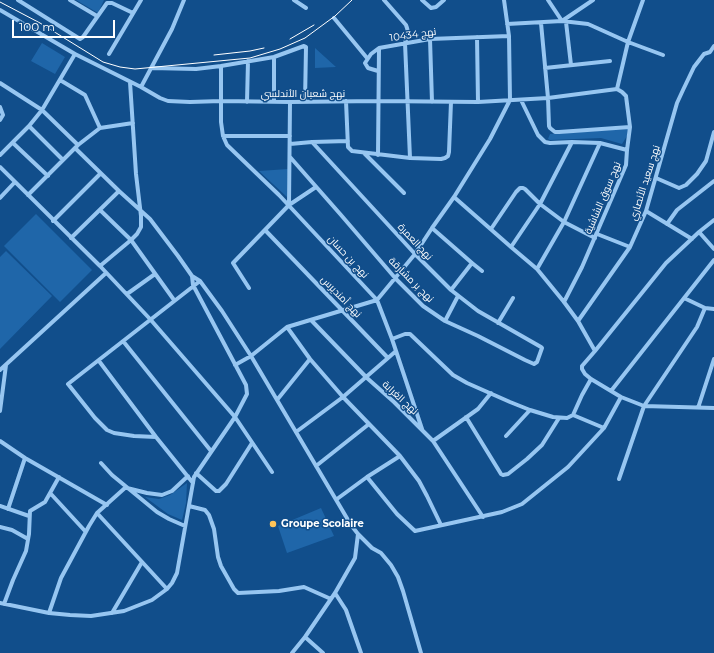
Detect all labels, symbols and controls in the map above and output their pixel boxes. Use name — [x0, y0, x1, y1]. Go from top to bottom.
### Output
scale bar — [14, 12, 117, 38]
text: 100 m — [19, 19, 55, 34]
street label: نهج 10434 — [389, 26, 437, 44]
street label: نهج شعبان الأندلسي — [261, 88, 345, 100]
street label: نهج سعيد الأنصاري — [627, 144, 663, 222]
street label: نهج سوق الشاشية — [582, 160, 624, 236]
street label: نهج العمرة — [395, 221, 435, 263]
street label: نهج بن حسان — [325, 233, 371, 281]
street label: نهج بر مشارقة — [386, 255, 436, 305]
street label: نهج أمنديرس — [318, 274, 364, 320]
street label: نهج الغرابة — [380, 379, 420, 417]
place label: Groupe Scolaire — [281, 518, 364, 530]
marker: Groupe Scolaire — [268, 519, 278, 529]

